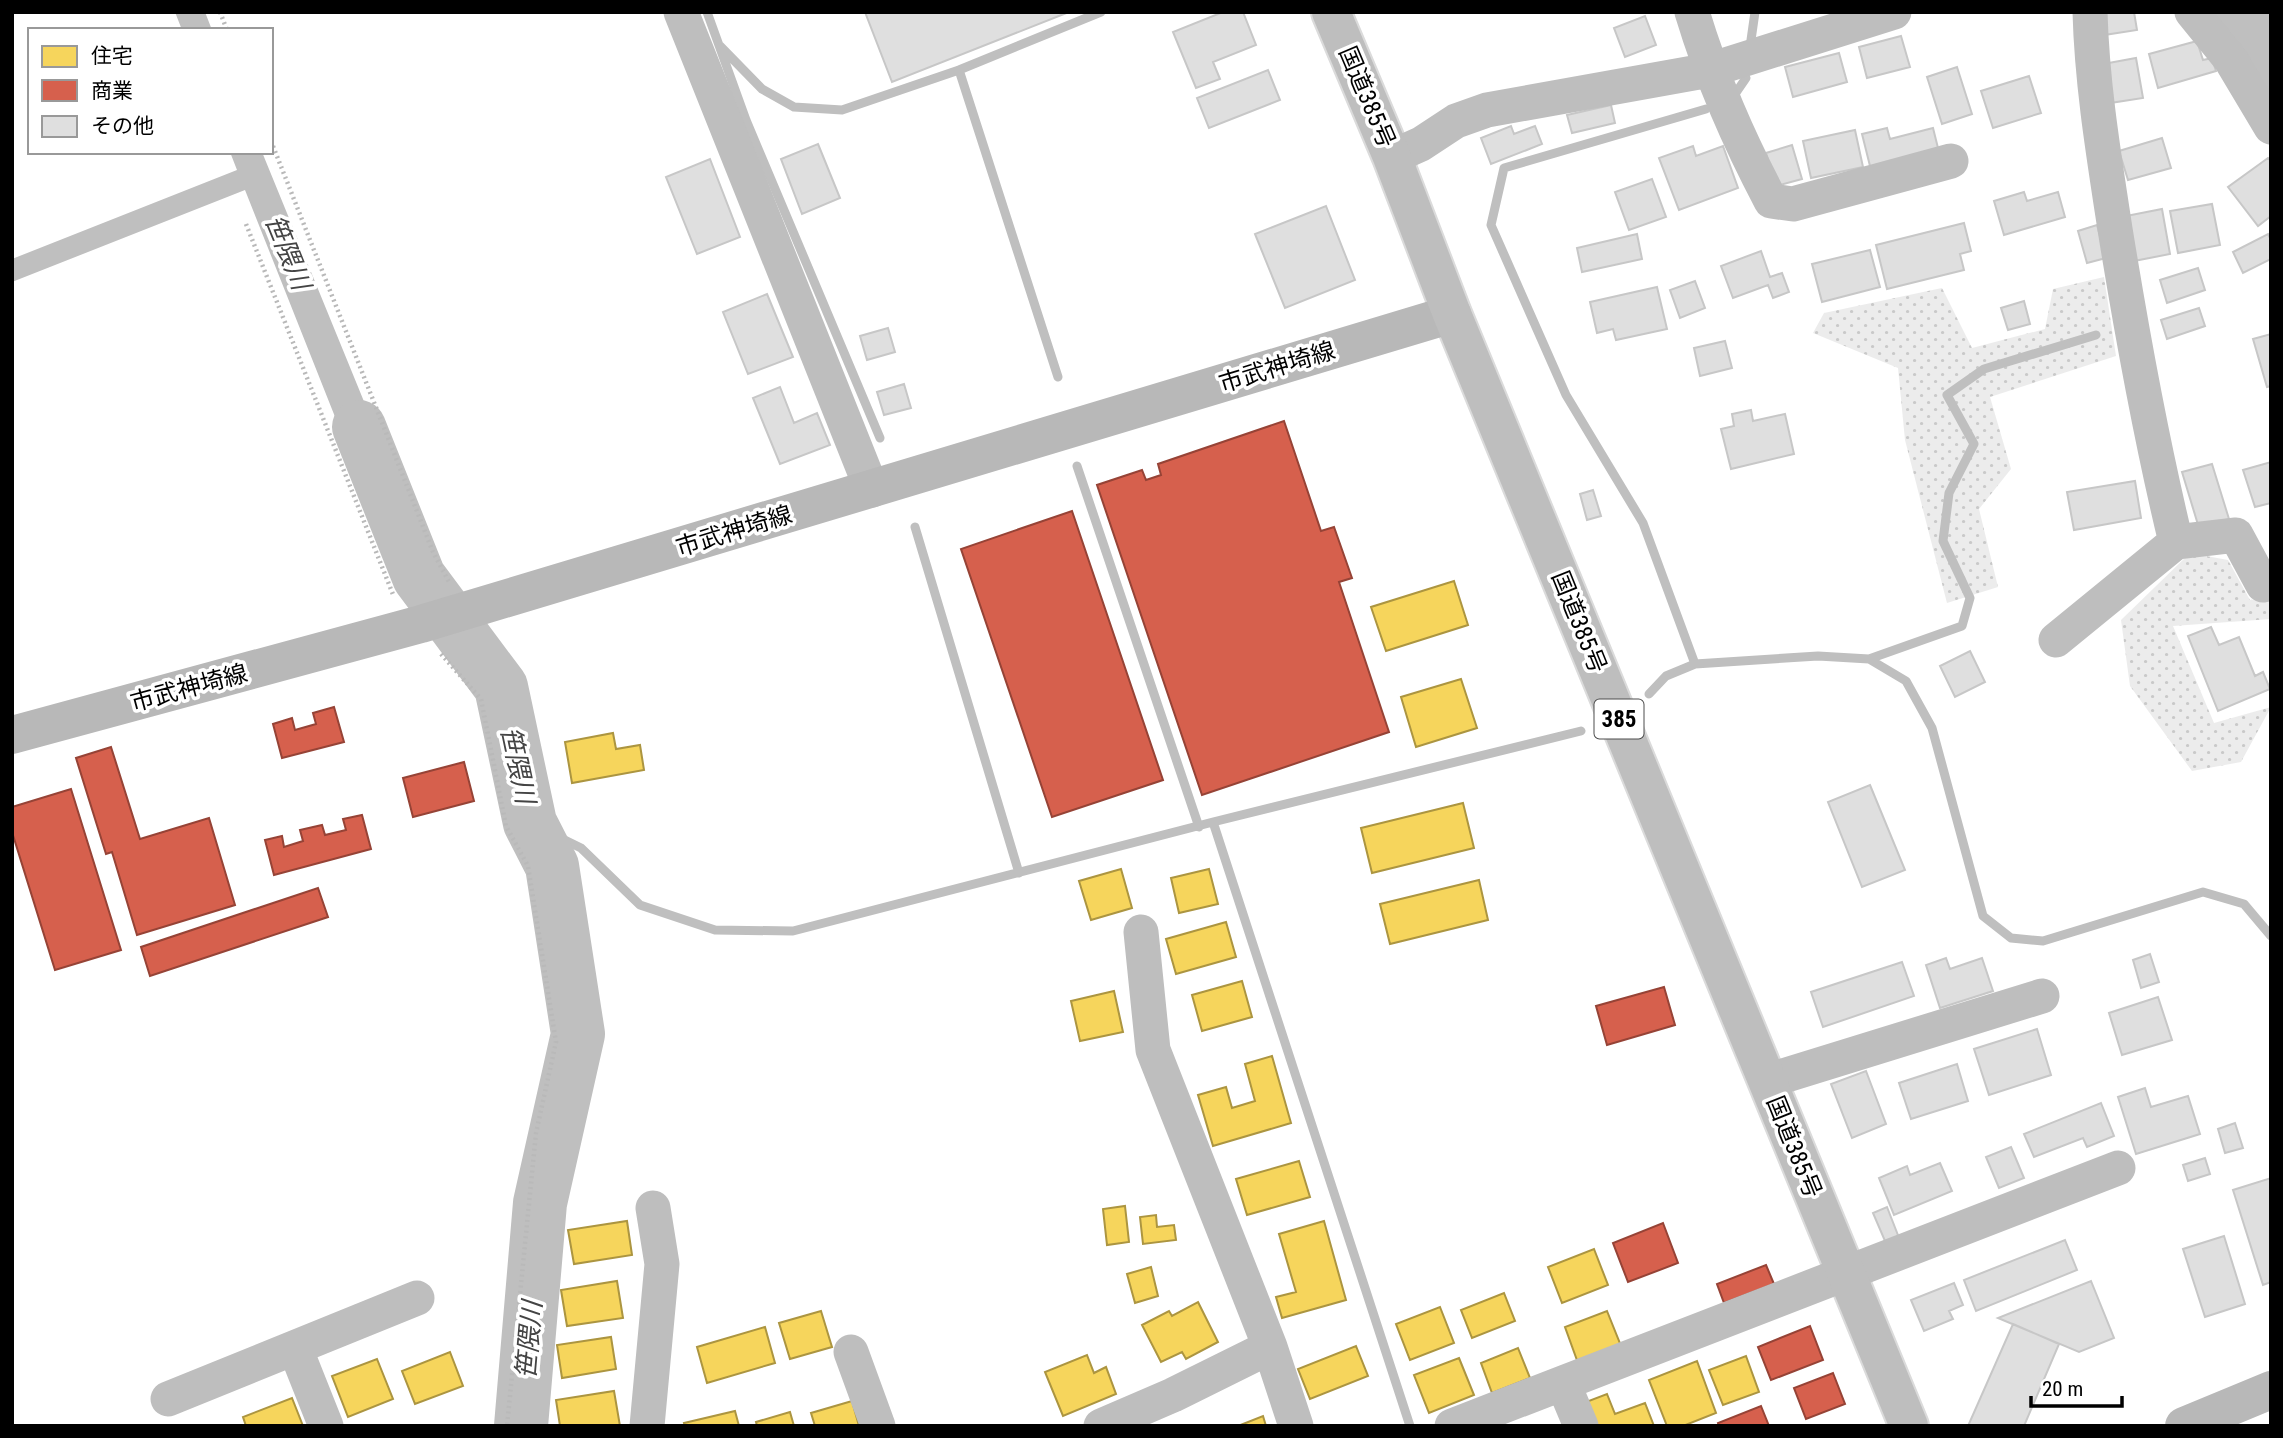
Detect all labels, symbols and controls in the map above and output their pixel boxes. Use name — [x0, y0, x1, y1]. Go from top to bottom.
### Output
legend — [28, 28, 273, 154]
street label: 国道385号 — [1333, 42, 1401, 152]
text: 住宅 — [91, 44, 133, 68]
text: 商業 — [91, 79, 133, 103]
text: その他 — [91, 114, 154, 138]
water label: 笹隈川 — [259, 210, 318, 297]
street label: 市武神埼線 — [1216, 336, 1338, 398]
street label: 市武神埼線 — [673, 500, 795, 562]
street label: 国道385号 — [1546, 567, 1612, 677]
street label: 市武神埼線 — [127, 659, 251, 717]
road number: 385 — [1594, 699, 1644, 738]
water label: 笹隈川 — [495, 724, 541, 809]
street label: 国道385号 — [1761, 1092, 1827, 1202]
water label: 笹隈川 — [511, 1297, 548, 1380]
scale bar — [2031, 1364, 2122, 1408]
text: 20 m — [2042, 1377, 2083, 1401]

